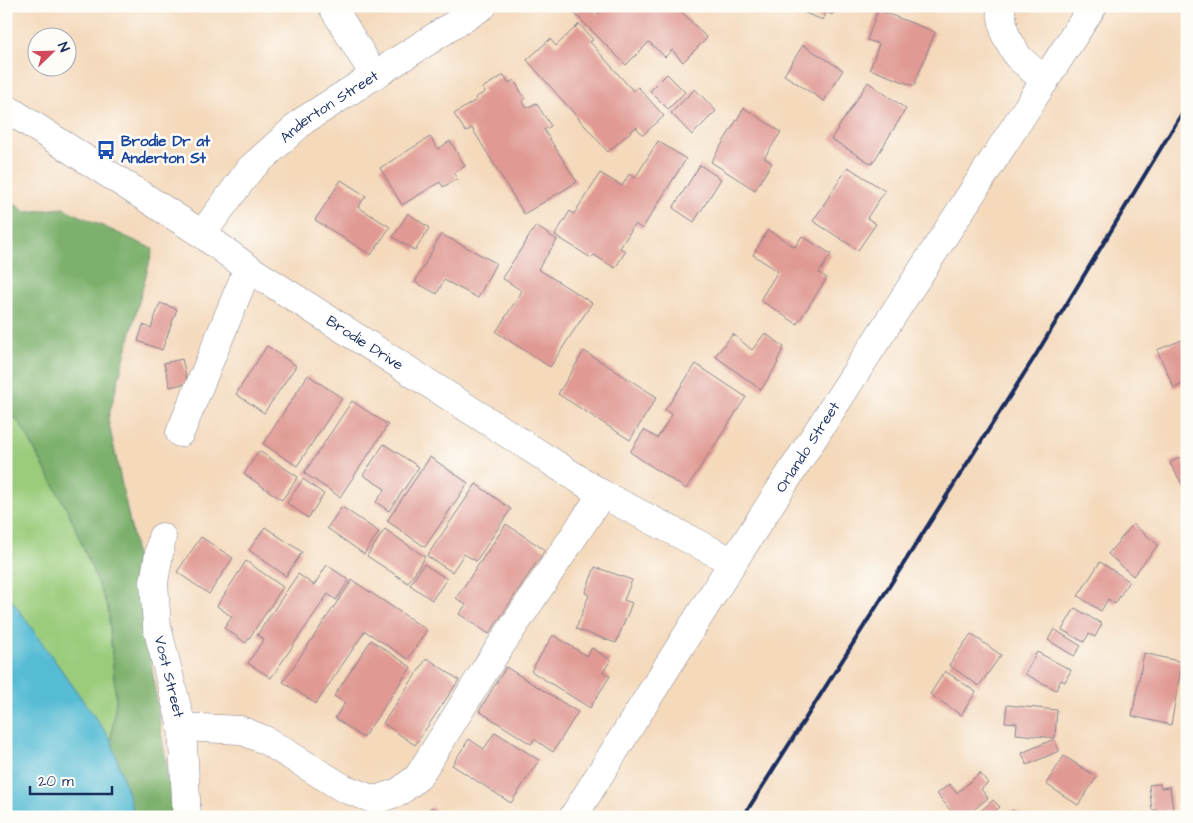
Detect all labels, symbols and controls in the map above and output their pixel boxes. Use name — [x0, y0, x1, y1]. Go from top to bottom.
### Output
north arrow — [28, 28, 78, 78]
text: N — [52, 39, 74, 55]
street label: Anderton Street — [275, 65, 383, 148]
place label: Brodie Dr at Anderton St — [121, 131, 211, 169]
bus stop icon: Brodie Dr at Anderton St — [95, 139, 117, 161]
street label: Brodie Drive — [322, 311, 407, 376]
street label: Orlando Street — [771, 398, 845, 497]
street label: Vost Street — [149, 634, 189, 720]
scale bar — [30, 763, 112, 795]
text: 20 m — [38, 771, 74, 792]

